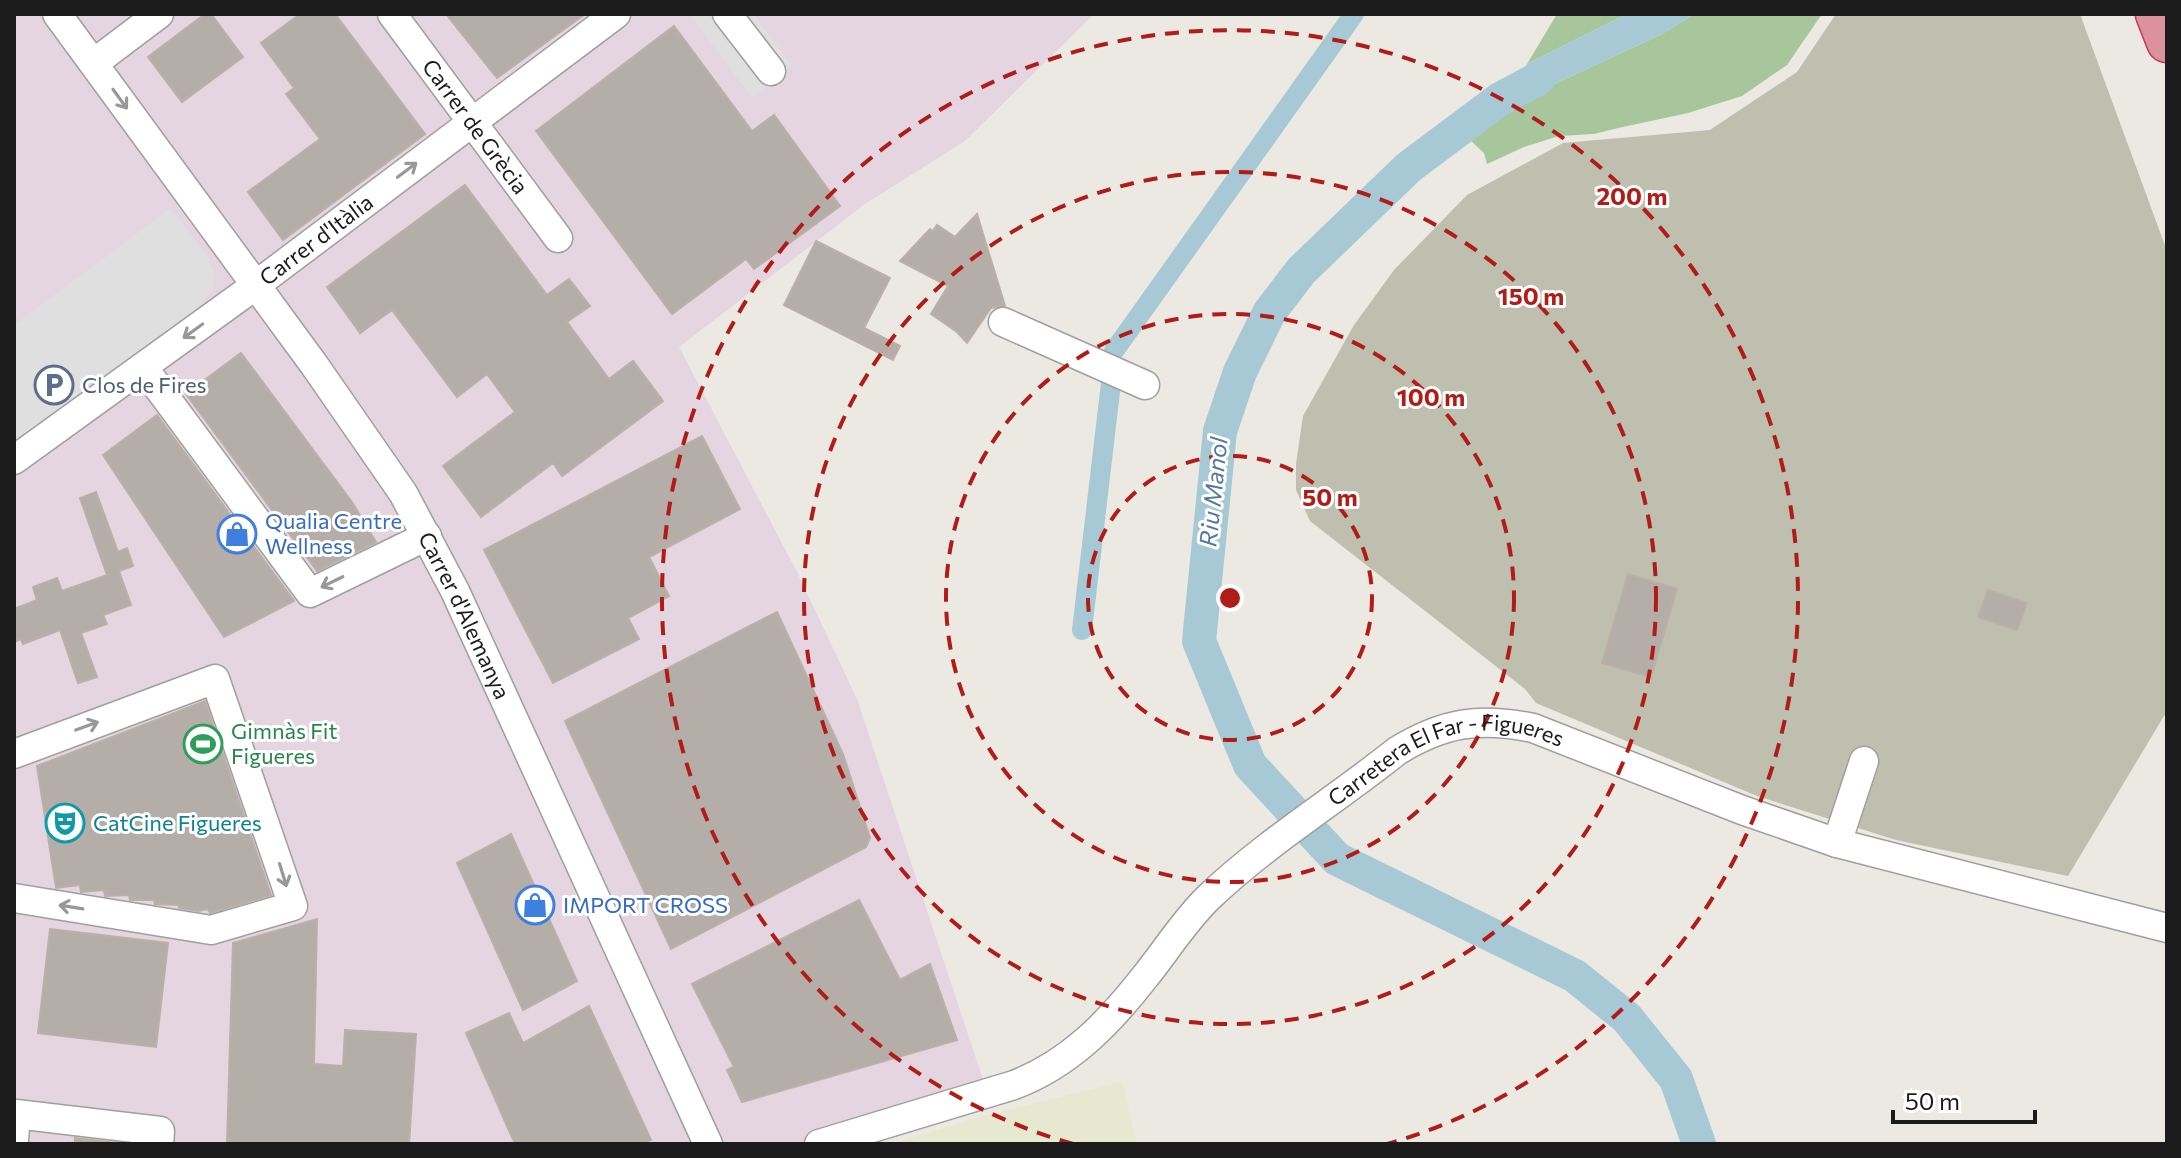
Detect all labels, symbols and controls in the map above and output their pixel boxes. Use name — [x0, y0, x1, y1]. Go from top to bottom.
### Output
street label: Carrer de Grècia — [417, 53, 535, 199]
one-way arrow — [112, 88, 129, 109]
one-way arrow — [396, 161, 417, 178]
text: 200 m — [1597, 181, 1667, 210]
street label: Carrer d'Itàlia — [254, 188, 378, 291]
text: 150 m — [1498, 281, 1564, 310]
one-way arrow — [182, 322, 204, 339]
parking icon: Clos de Fires — [33, 364, 75, 406]
place label: Clos de Fires — [82, 371, 207, 398]
text: 100 m — [1397, 382, 1465, 411]
water label: Riu Manol — [1192, 435, 1233, 548]
text: 50 m — [1302, 482, 1358, 511]
place label: Qualia Centre Wellness — [265, 507, 402, 559]
shop icon: Qualia Centre Wellness — [216, 513, 258, 555]
street label: Carrer d'Alemanya — [413, 527, 517, 703]
one-way arrow — [320, 575, 344, 591]
centre of rings — [1216, 584, 1244, 612]
street label: Carretera El Far - Figueres — [1322, 709, 1568, 811]
place label: Gimnàs Fit Figueres — [231, 717, 338, 769]
one-way arrow — [74, 718, 99, 733]
sports icon: Gimnàs Fit Figueres — [182, 723, 224, 765]
theatre icon: CatCine Figueres — [44, 802, 86, 844]
place label: CatCine Figueres — [93, 809, 262, 836]
one-way arrow — [276, 861, 291, 887]
shop icon: IMPORT CROSS — [514, 884, 556, 926]
place label: IMPORT CROSS — [563, 891, 728, 918]
one-way arrow — [58, 899, 84, 914]
scale bar — [1893, 1074, 2035, 1124]
text: 50 m — [1905, 1086, 1960, 1115]

